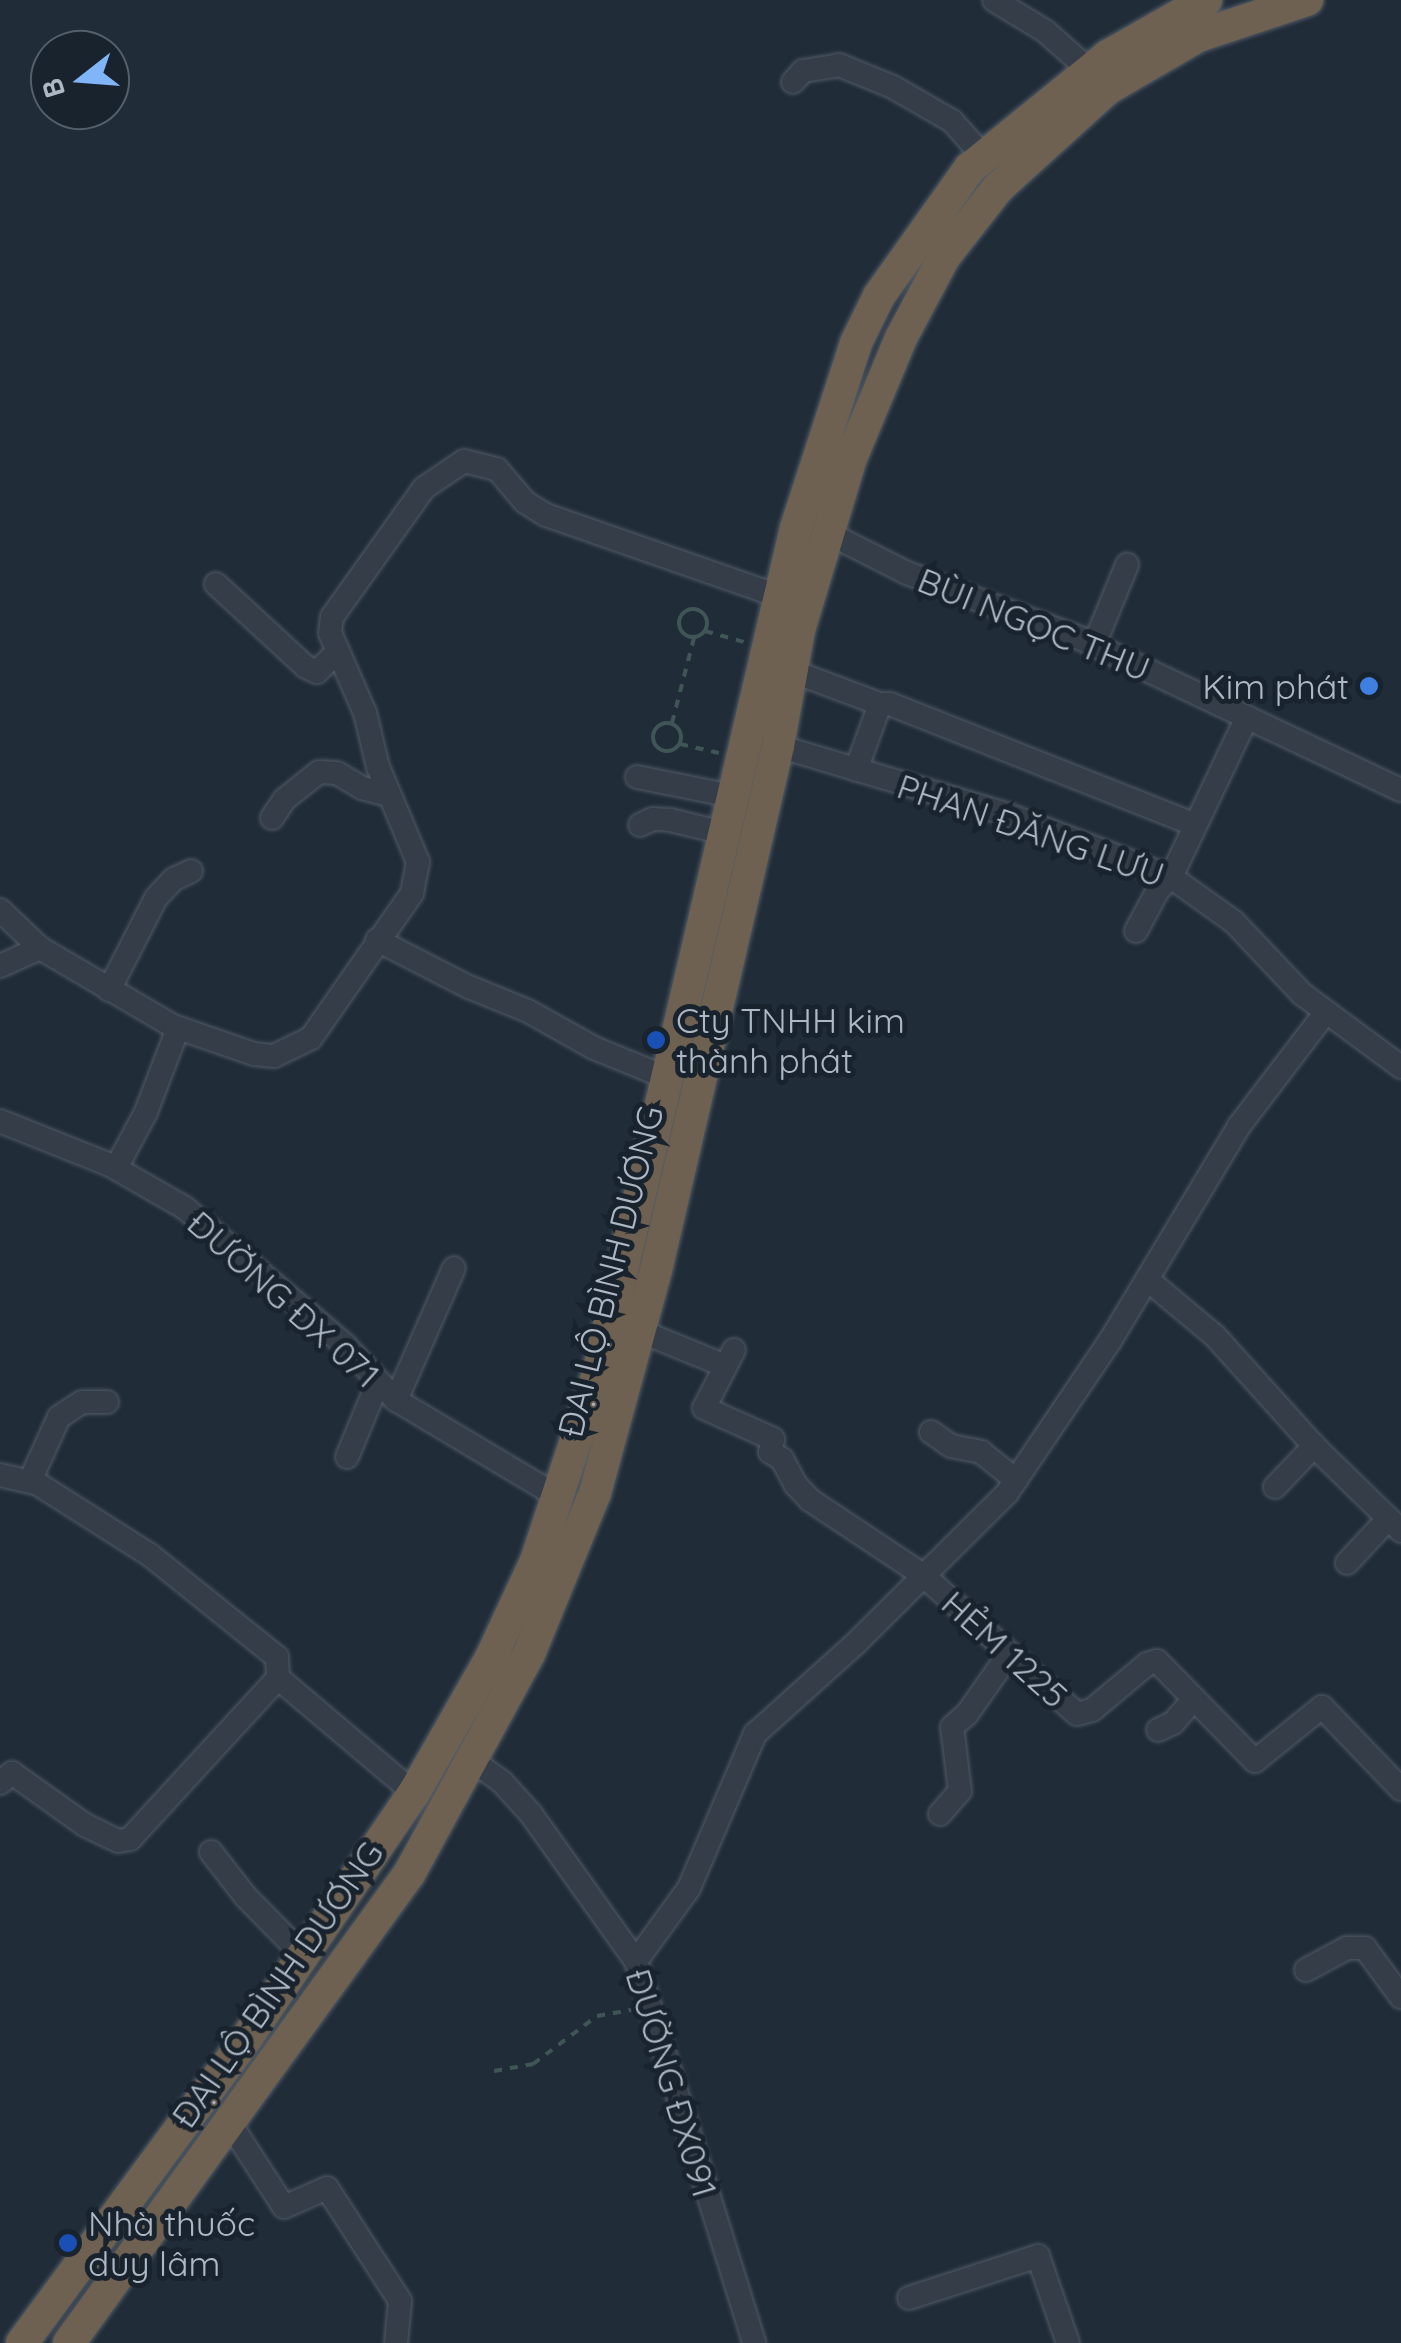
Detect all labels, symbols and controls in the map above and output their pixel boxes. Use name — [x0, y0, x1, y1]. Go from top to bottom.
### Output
north arrow — [30, 30, 130, 130]
text: B — [33, 74, 72, 102]
street label: BÙI NGỌC THU — [912, 558, 1156, 690]
place label: Kim phát — [1202, 665, 1349, 707]
marker: Kim phát — [1358, 675, 1380, 697]
street label: PHAN ĐĂNG LƯU — [892, 765, 1170, 895]
place label: Cty TNHH kim thành phát — [676, 999, 905, 1081]
marker: Cty TNHH kim thành phát — [645, 1029, 667, 1051]
street label: ĐẠI LỘ BÌNH DƯƠNG — [549, 1101, 671, 1441]
street label: ĐƯỜNG ĐX 071 — [179, 1202, 389, 1396]
street label: HẺM 1225 — [934, 1582, 1076, 1716]
street label: ĐẠI LỘ BÌNH DƯƠNG — [162, 1833, 392, 2135]
street label: ĐƯỜNG ĐX091 — [617, 1964, 727, 2202]
place label: Nhà thuốc duy lâm — [88, 2202, 255, 2284]
marker: Nhà thuốc duy lâm — [57, 2232, 79, 2254]

